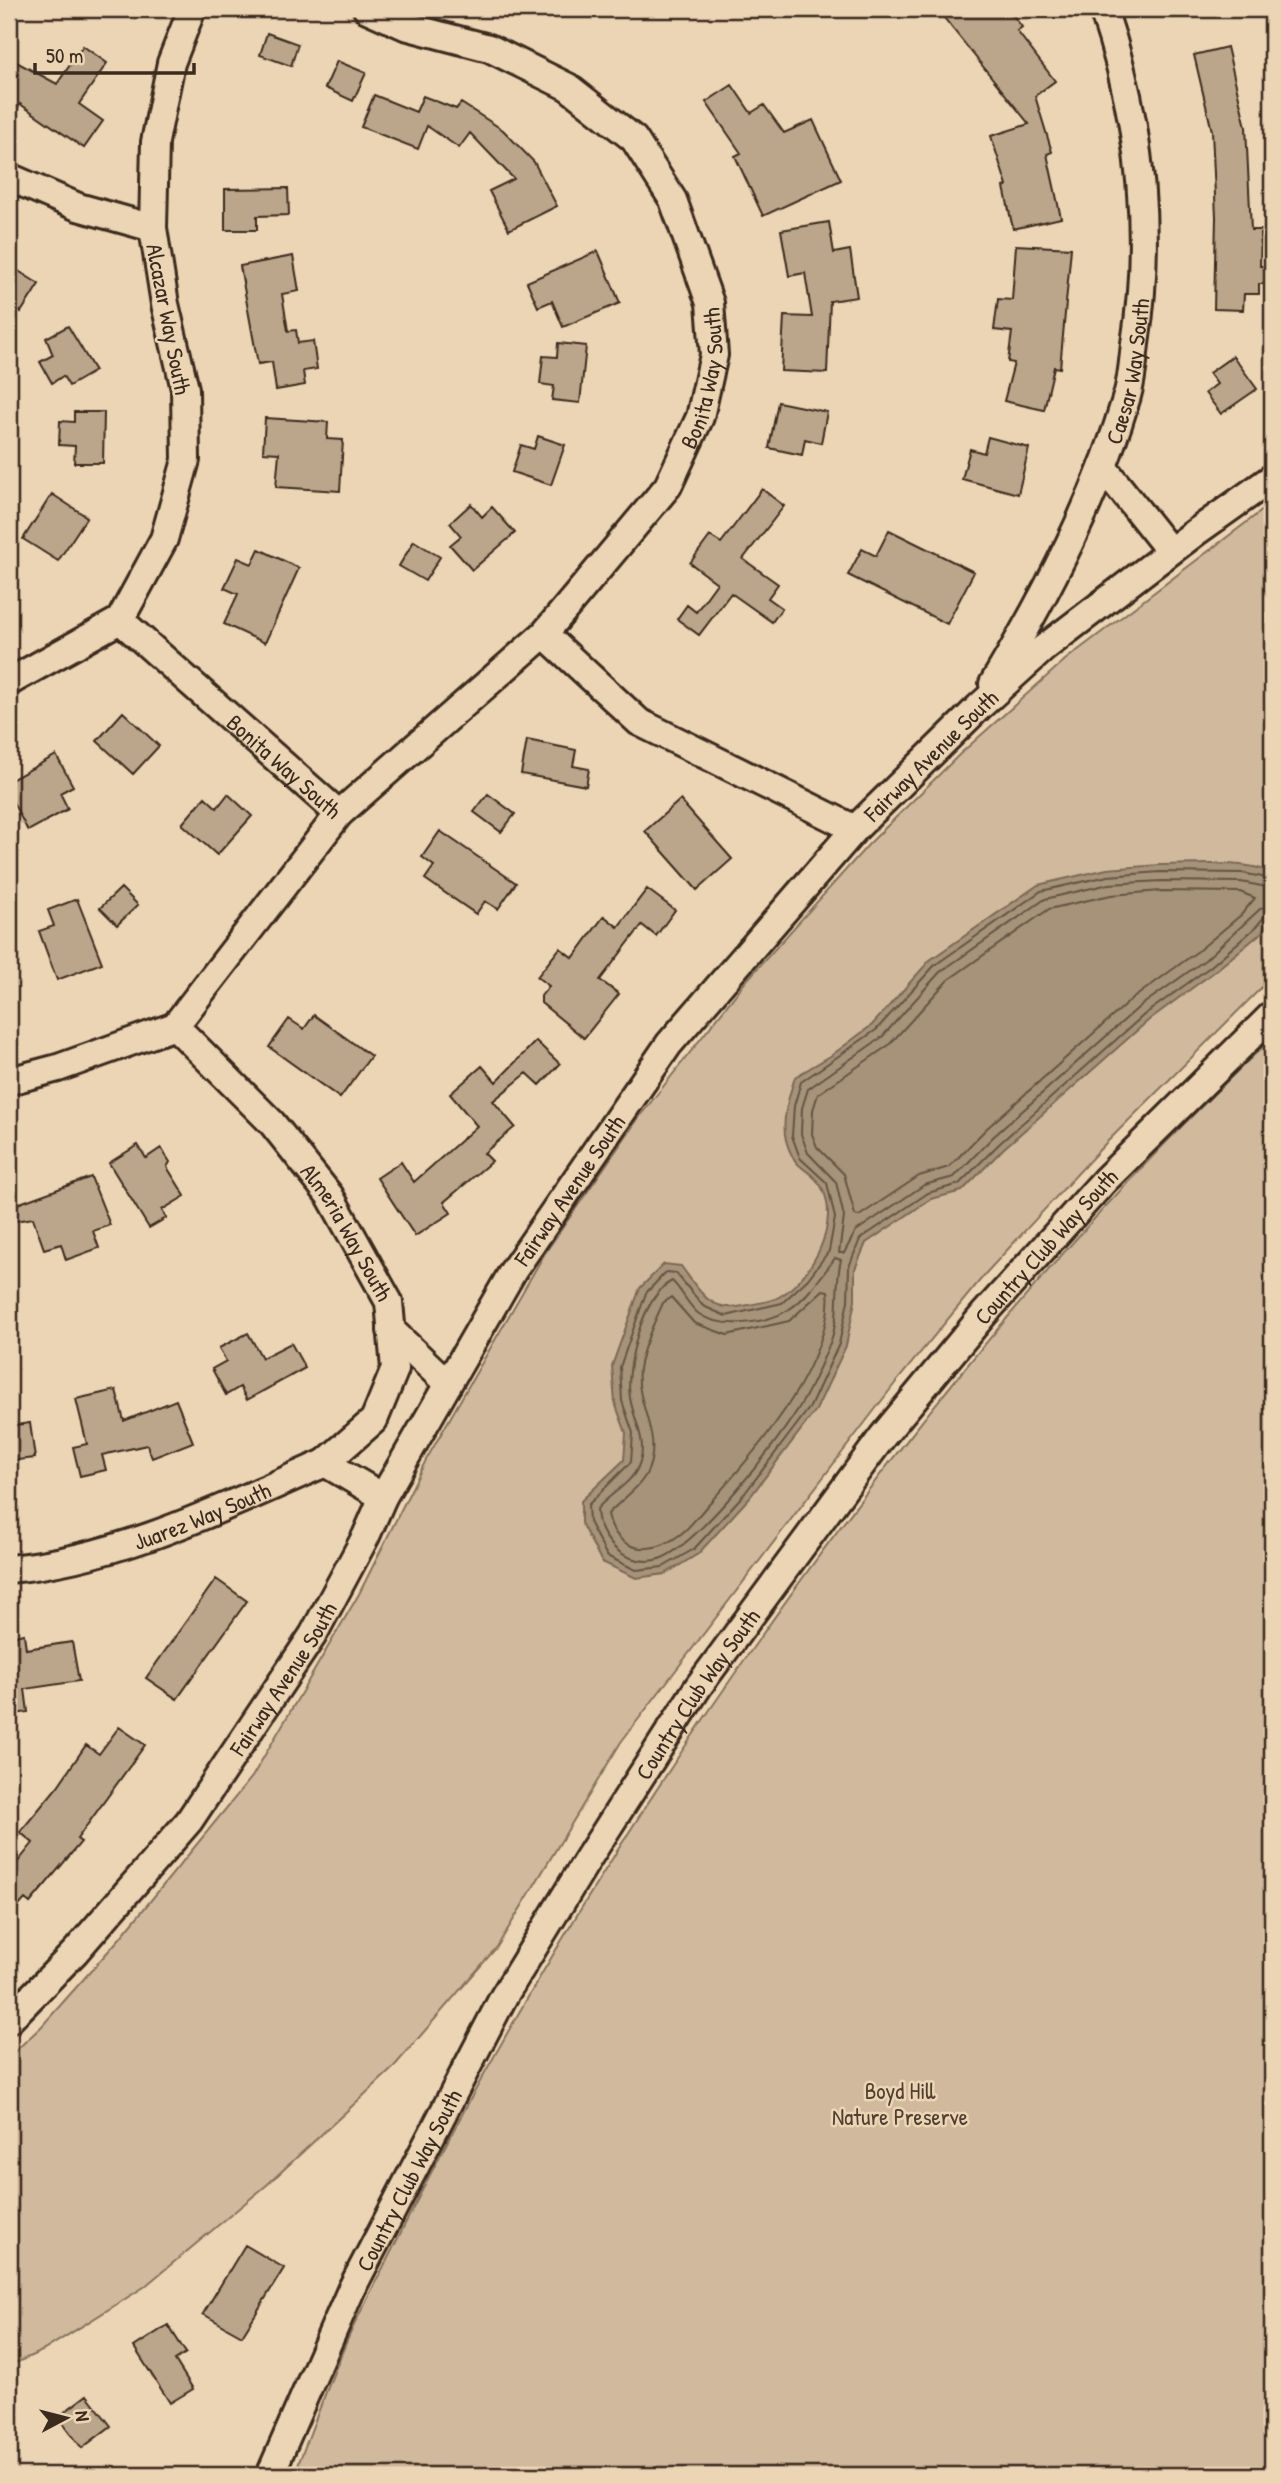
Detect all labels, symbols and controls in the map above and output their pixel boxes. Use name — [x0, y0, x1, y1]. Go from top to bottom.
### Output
scale bar — [35, 32, 194, 76]
text: 50 m — [46, 41, 83, 70]
street label: Alcazar Way South — [139, 241, 199, 397]
street label: Caesar Way South — [1097, 297, 1156, 448]
street label: Bonita Way South — [672, 306, 729, 453]
street label: Fairway Avenue South — [856, 682, 1005, 829]
street label: Bonita Way South — [221, 707, 349, 825]
street label: Fairway Avenue South — [505, 1108, 632, 1272]
street label: Almeria Way South — [294, 1157, 401, 1306]
street label: Country Club Way South — [966, 1161, 1124, 1331]
street label: Juarez Way South — [129, 1474, 275, 1556]
street label: Fairway Avenue South — [221, 1596, 344, 1762]
street label: Country Club Way South — [627, 1602, 767, 1785]
park label: Boyd Hill Nature Preserve — [832, 2075, 968, 2132]
street label: Country Club Way South — [348, 2083, 469, 2276]
north arrow — [32, 2382, 102, 2452]
text: N — [69, 2409, 96, 2423]

